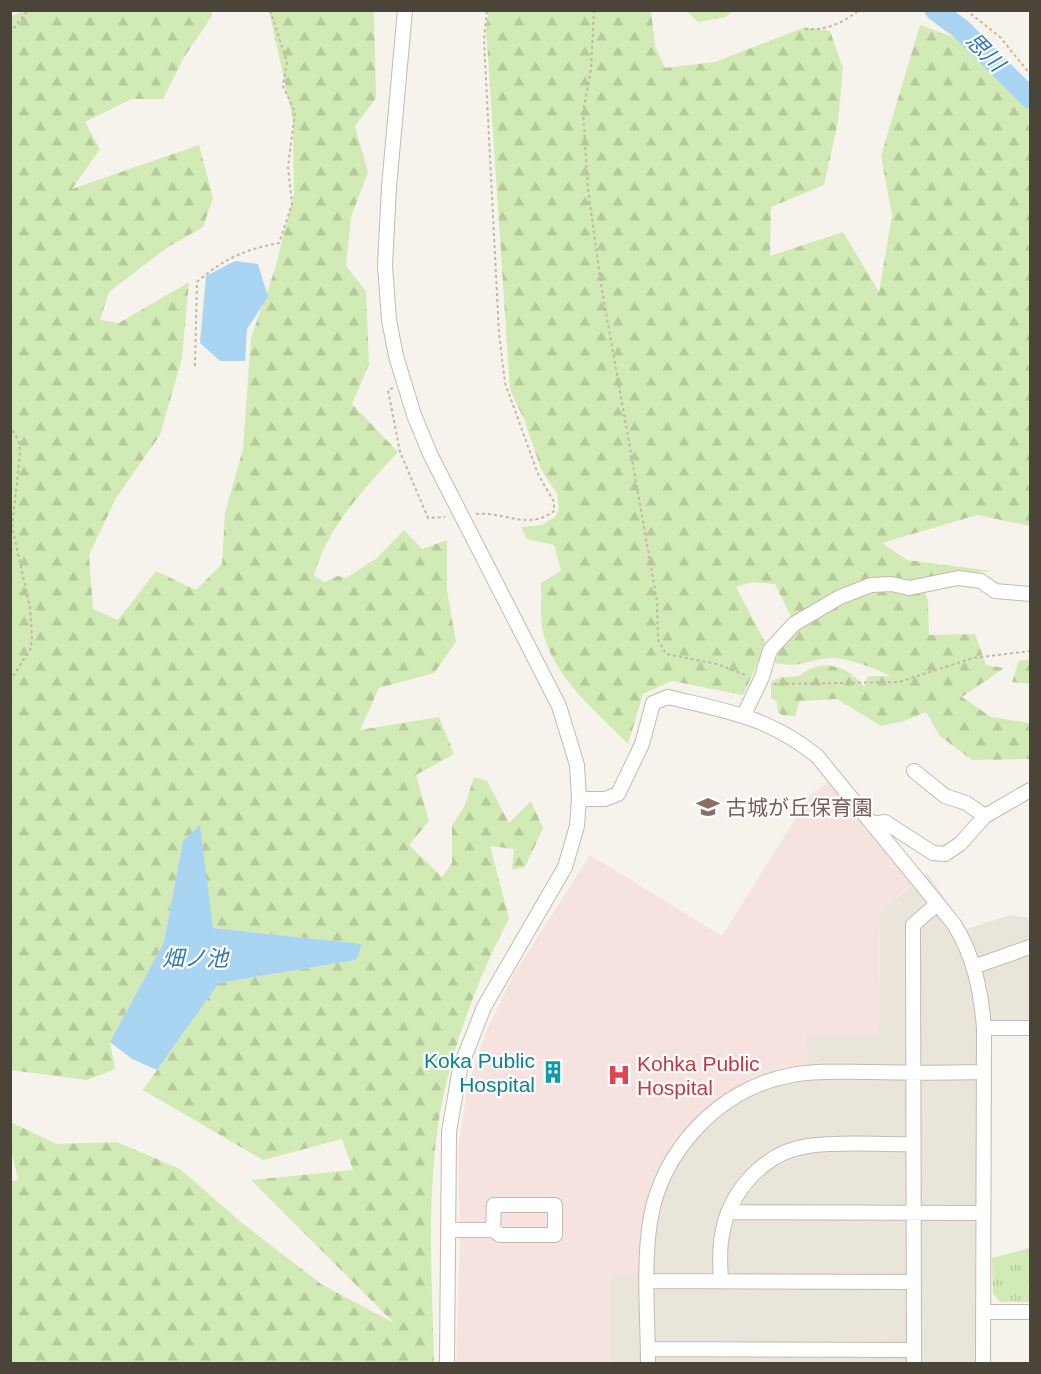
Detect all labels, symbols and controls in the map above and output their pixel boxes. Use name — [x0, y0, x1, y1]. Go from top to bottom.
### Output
water label: 思川 — [961, 28, 1011, 78]
school or university icon: 古城が丘保育園 — [695, 794, 721, 820]
place label: 古城が丘保育園 — [726, 796, 873, 819]
water label: 畑ノ池 — [162, 946, 230, 971]
place label: Koka Public Hospital — [424, 1049, 535, 1096]
place label: Kohka Public Hospital — [637, 1052, 760, 1099]
building icon: Koka Public Hospital — [540, 1059, 566, 1085]
hospital icon: Kohka Public Hospital — [606, 1062, 632, 1088]

